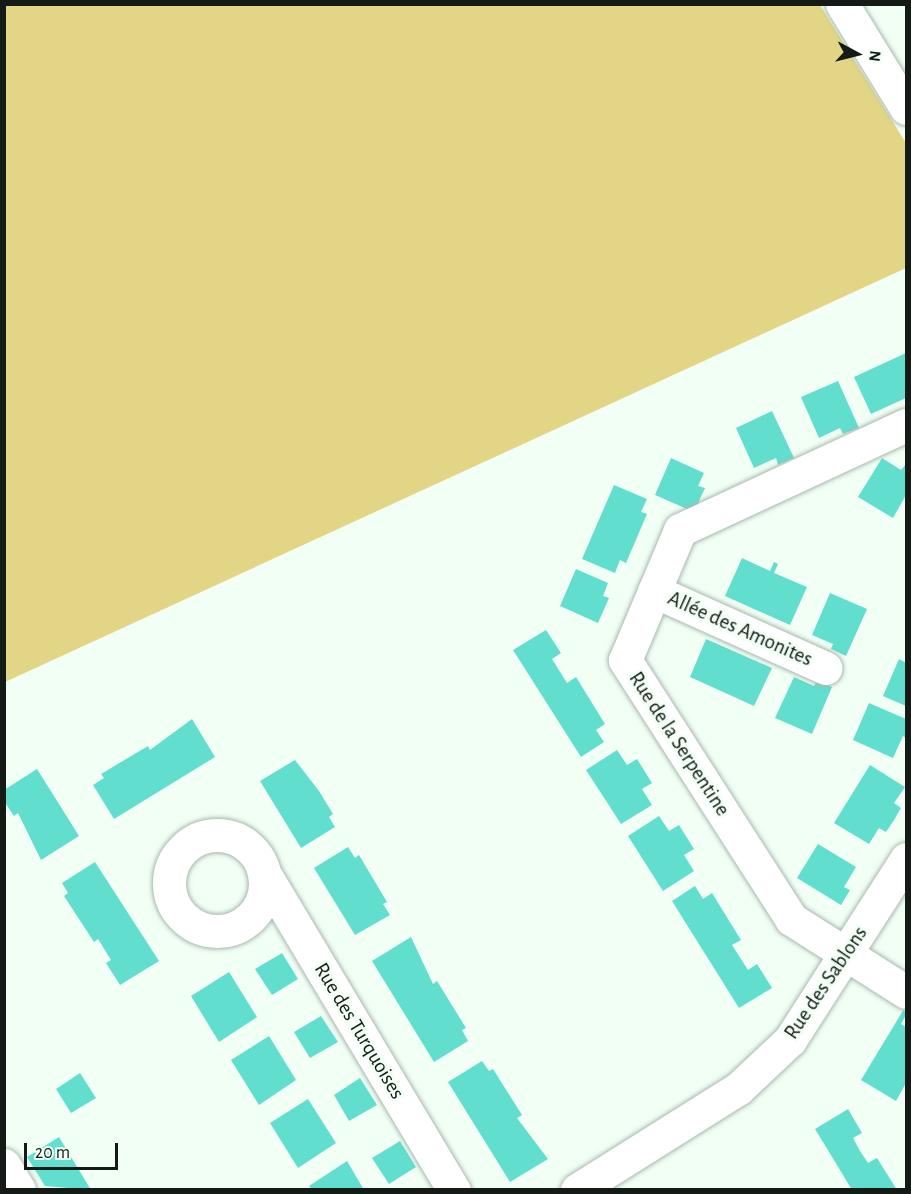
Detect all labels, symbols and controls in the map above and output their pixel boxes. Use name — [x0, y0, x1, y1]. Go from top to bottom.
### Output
north arrow — [827, 24, 887, 84]
text: N — [866, 50, 883, 63]
street label: Allée des Amonites — [664, 586, 816, 672]
street label: Rue de la Serpentine — [623, 667, 735, 821]
street label: Rue des Sablons — [779, 922, 873, 1044]
street label: Rue des Turquoises — [308, 958, 410, 1104]
scale bar — [27, 1131, 122, 1169]
text: 20 m — [35, 1144, 70, 1162]

